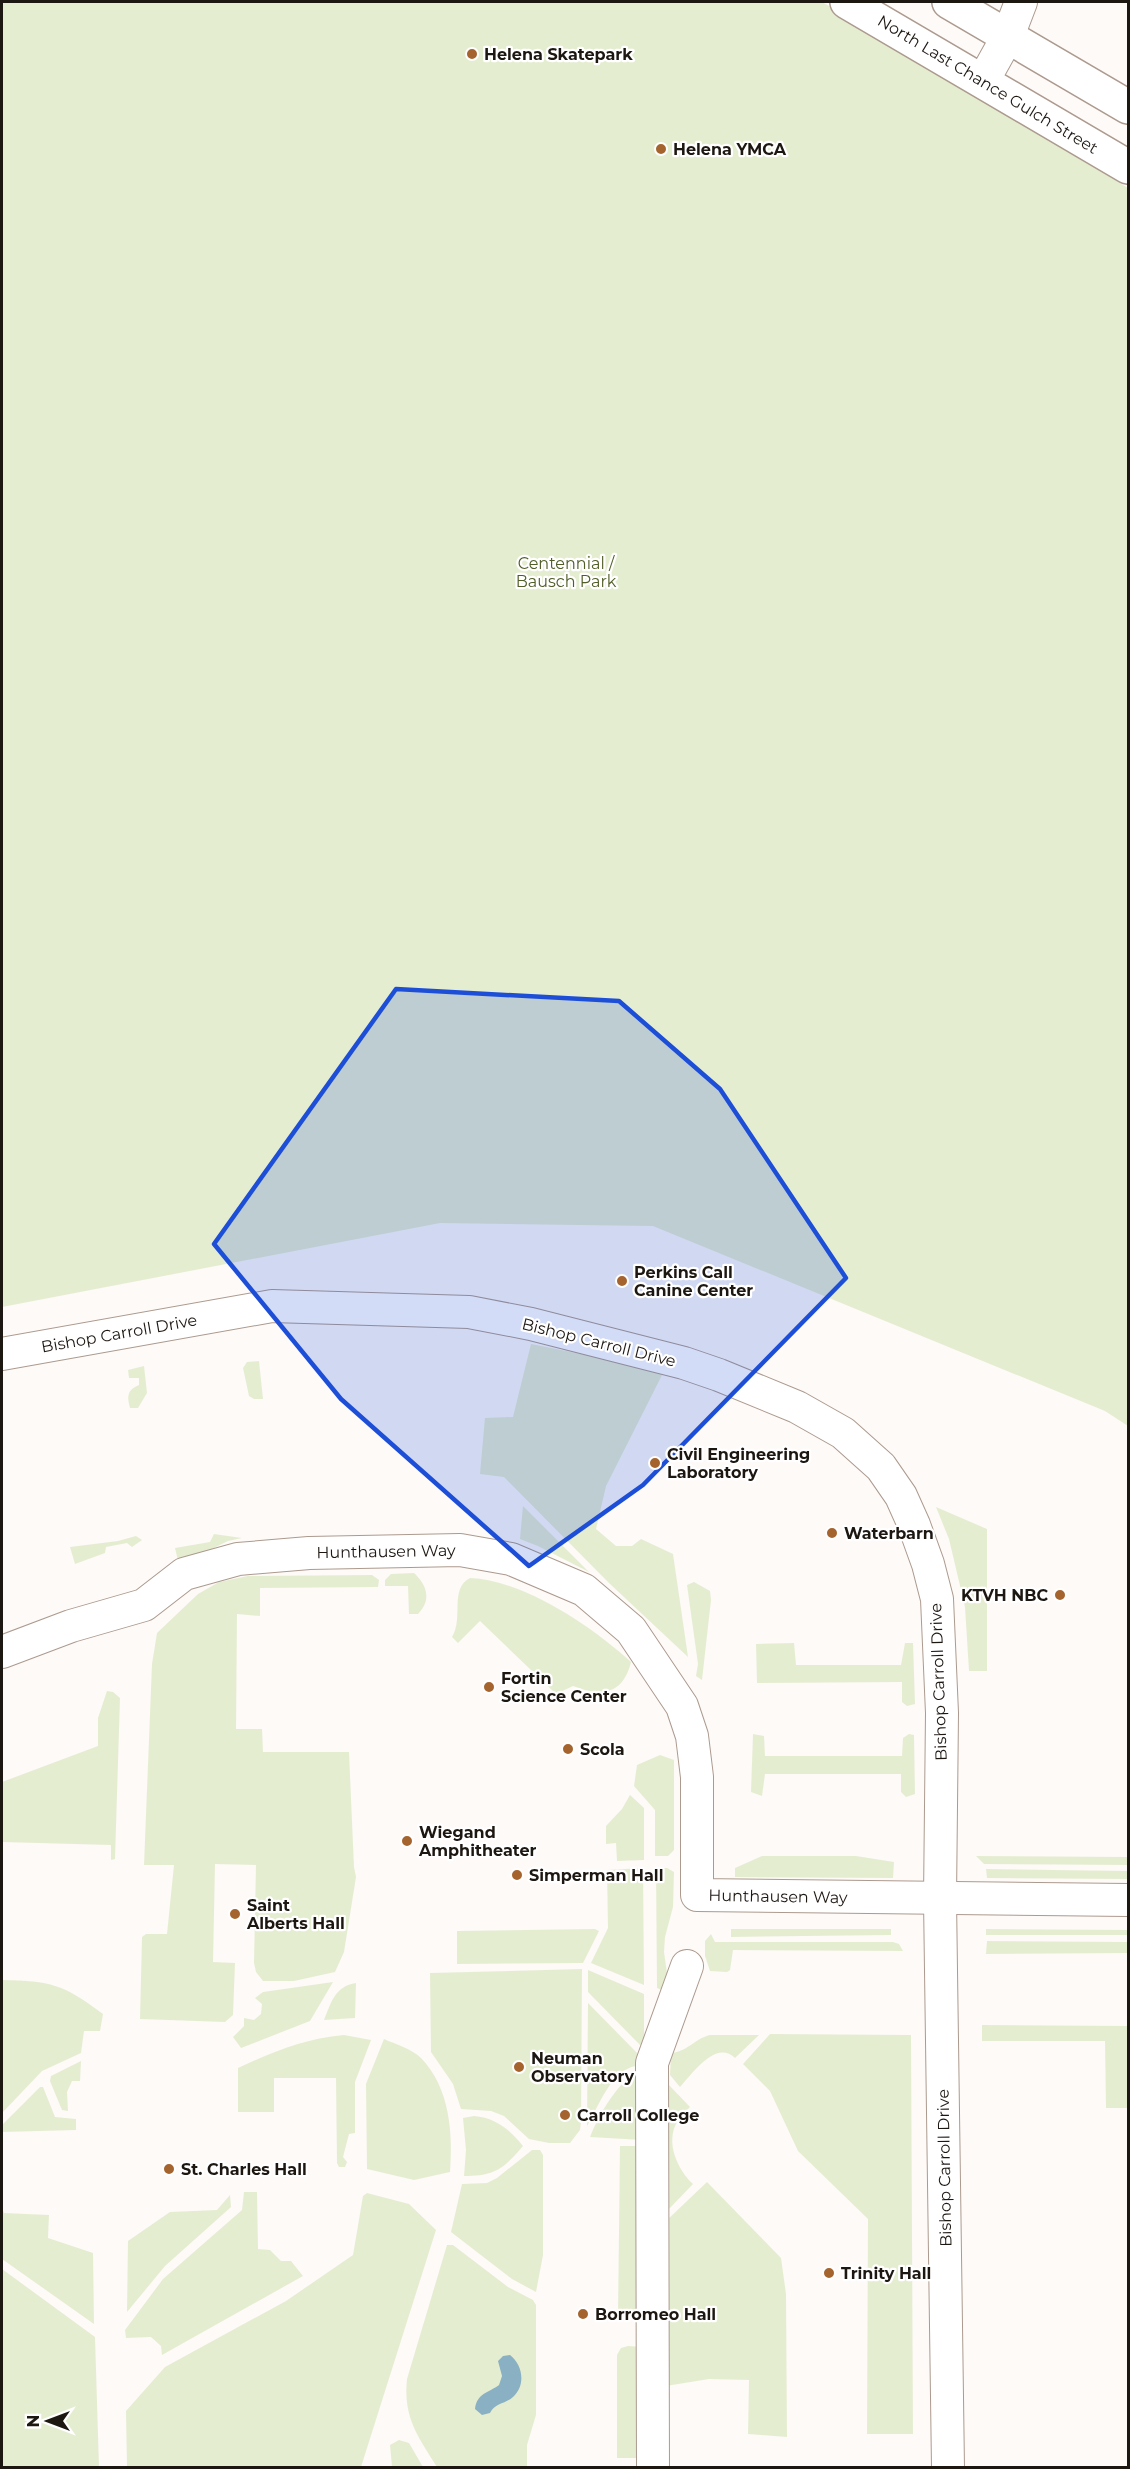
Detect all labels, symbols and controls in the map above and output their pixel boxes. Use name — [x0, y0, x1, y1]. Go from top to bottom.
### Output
street label: North Last Chance Gulch Street — [874, 11, 1102, 158]
place label: Helena Skatepark — [484, 45, 633, 64]
marker: Helena Skatepark — [465, 47, 479, 61]
place label: Helena YMCA — [673, 140, 787, 159]
marker: Helena YMCA — [654, 142, 668, 156]
park label: Centennial / Bausch Park — [516, 554, 617, 591]
place label: Perkins Call Canine Center — [634, 1263, 753, 1300]
marker: Perkins Call Canine Center — [615, 1274, 629, 1288]
street label: Bishop Carroll Drive — [40, 1310, 199, 1357]
street label: Bishop Carroll Drive — [520, 1314, 678, 1371]
place label: Civil Engineering Laboratory — [667, 1445, 810, 1482]
marker: Civil Engineering Laboratory — [648, 1456, 662, 1470]
place label: Waterbarn — [844, 1524, 934, 1543]
marker: Waterbarn — [825, 1526, 839, 1540]
street label: Hunthausen Way — [316, 1541, 456, 1562]
place label: KTVH NBC — [961, 1586, 1048, 1605]
marker: KTVH NBC — [1053, 1588, 1067, 1602]
street label: Bishop Carroll Drive — [926, 1603, 951, 1761]
place label: Fortin Science Center — [501, 1669, 627, 1706]
marker: Fortin Science Center — [482, 1680, 496, 1694]
place label: Scola — [580, 1740, 625, 1759]
marker: Scola — [561, 1742, 575, 1756]
place label: Wiegand Amphitheater — [418, 1823, 537, 1860]
marker: Wiegand Amphitheater — [400, 1834, 414, 1848]
place label: Simperman Hall — [529, 1866, 663, 1885]
marker: Simperman Hall — [510, 1868, 524, 1882]
street label: Hunthausen Way — [708, 1886, 848, 1907]
place label: Saint Alberts Hall — [246, 1896, 345, 1933]
marker: Saint Alberts Hall — [228, 1907, 242, 1921]
place label: Neuman Observatory — [531, 2049, 634, 2086]
marker: Neuman Observatory — [512, 2060, 526, 2074]
street label: Bishop Carroll Drive — [934, 2089, 955, 2247]
place label: Carroll College — [577, 2106, 699, 2125]
marker: Carroll College — [558, 2108, 572, 2122]
place label: St. Charles Hall — [181, 2160, 307, 2179]
marker: St. Charles Hall — [162, 2162, 176, 2176]
place label: Trinity Hall — [841, 2264, 931, 2283]
marker: Trinity Hall — [822, 2266, 836, 2280]
place label: Borromeo Hall — [595, 2305, 716, 2324]
marker: Borromeo Hall — [576, 2307, 590, 2321]
north arrow — [18, 2391, 78, 2451]
text: N — [24, 2415, 43, 2427]

